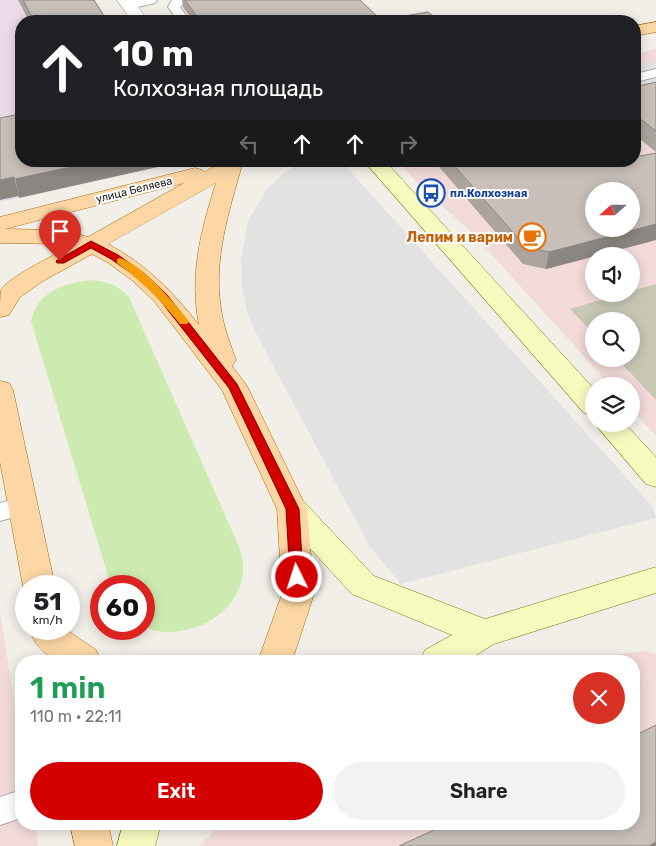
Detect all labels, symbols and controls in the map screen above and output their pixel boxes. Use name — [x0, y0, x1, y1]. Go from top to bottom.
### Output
text: 10 m — [113, 33, 194, 75]
icon: ahead — [30, 35, 95, 100]
text: Колхозная площадь — [113, 75, 323, 102]
icon: left — [235, 130, 263, 158]
icon: ahead — [288, 130, 316, 158]
icon: ahead — [341, 130, 369, 158]
icon: right — [394, 130, 422, 158]
street label: улица Беляева — [94, 174, 174, 206]
bus stop icon: пл.Колхозная — [416, 178, 446, 208]
north arrow — [585, 182, 640, 238]
map controls — [585, 182, 640, 432]
place label: пл.Колхозная — [450, 187, 527, 200]
pin — [39, 210, 81, 261]
icon: arrive — [46, 217, 74, 245]
cafe icon: Лепим и варим — [517, 222, 547, 252]
place label: Лепим и варим — [407, 229, 513, 246]
button: sound — [585, 247, 640, 302]
button: search — [585, 312, 640, 367]
button: layers — [585, 377, 640, 432]
position arrow — [270, 550, 322, 602]
speed limit sign: 60 — [90, 575, 155, 640]
text: 51 — [33, 587, 62, 616]
text: km/h — [33, 613, 62, 627]
text: 1 min — [30, 670, 105, 706]
button: close — [573, 672, 625, 724]
text: 110 m · 22:11 — [30, 707, 122, 726]
button: Exit — [30, 762, 323, 820]
button: Share — [333, 762, 625, 820]

